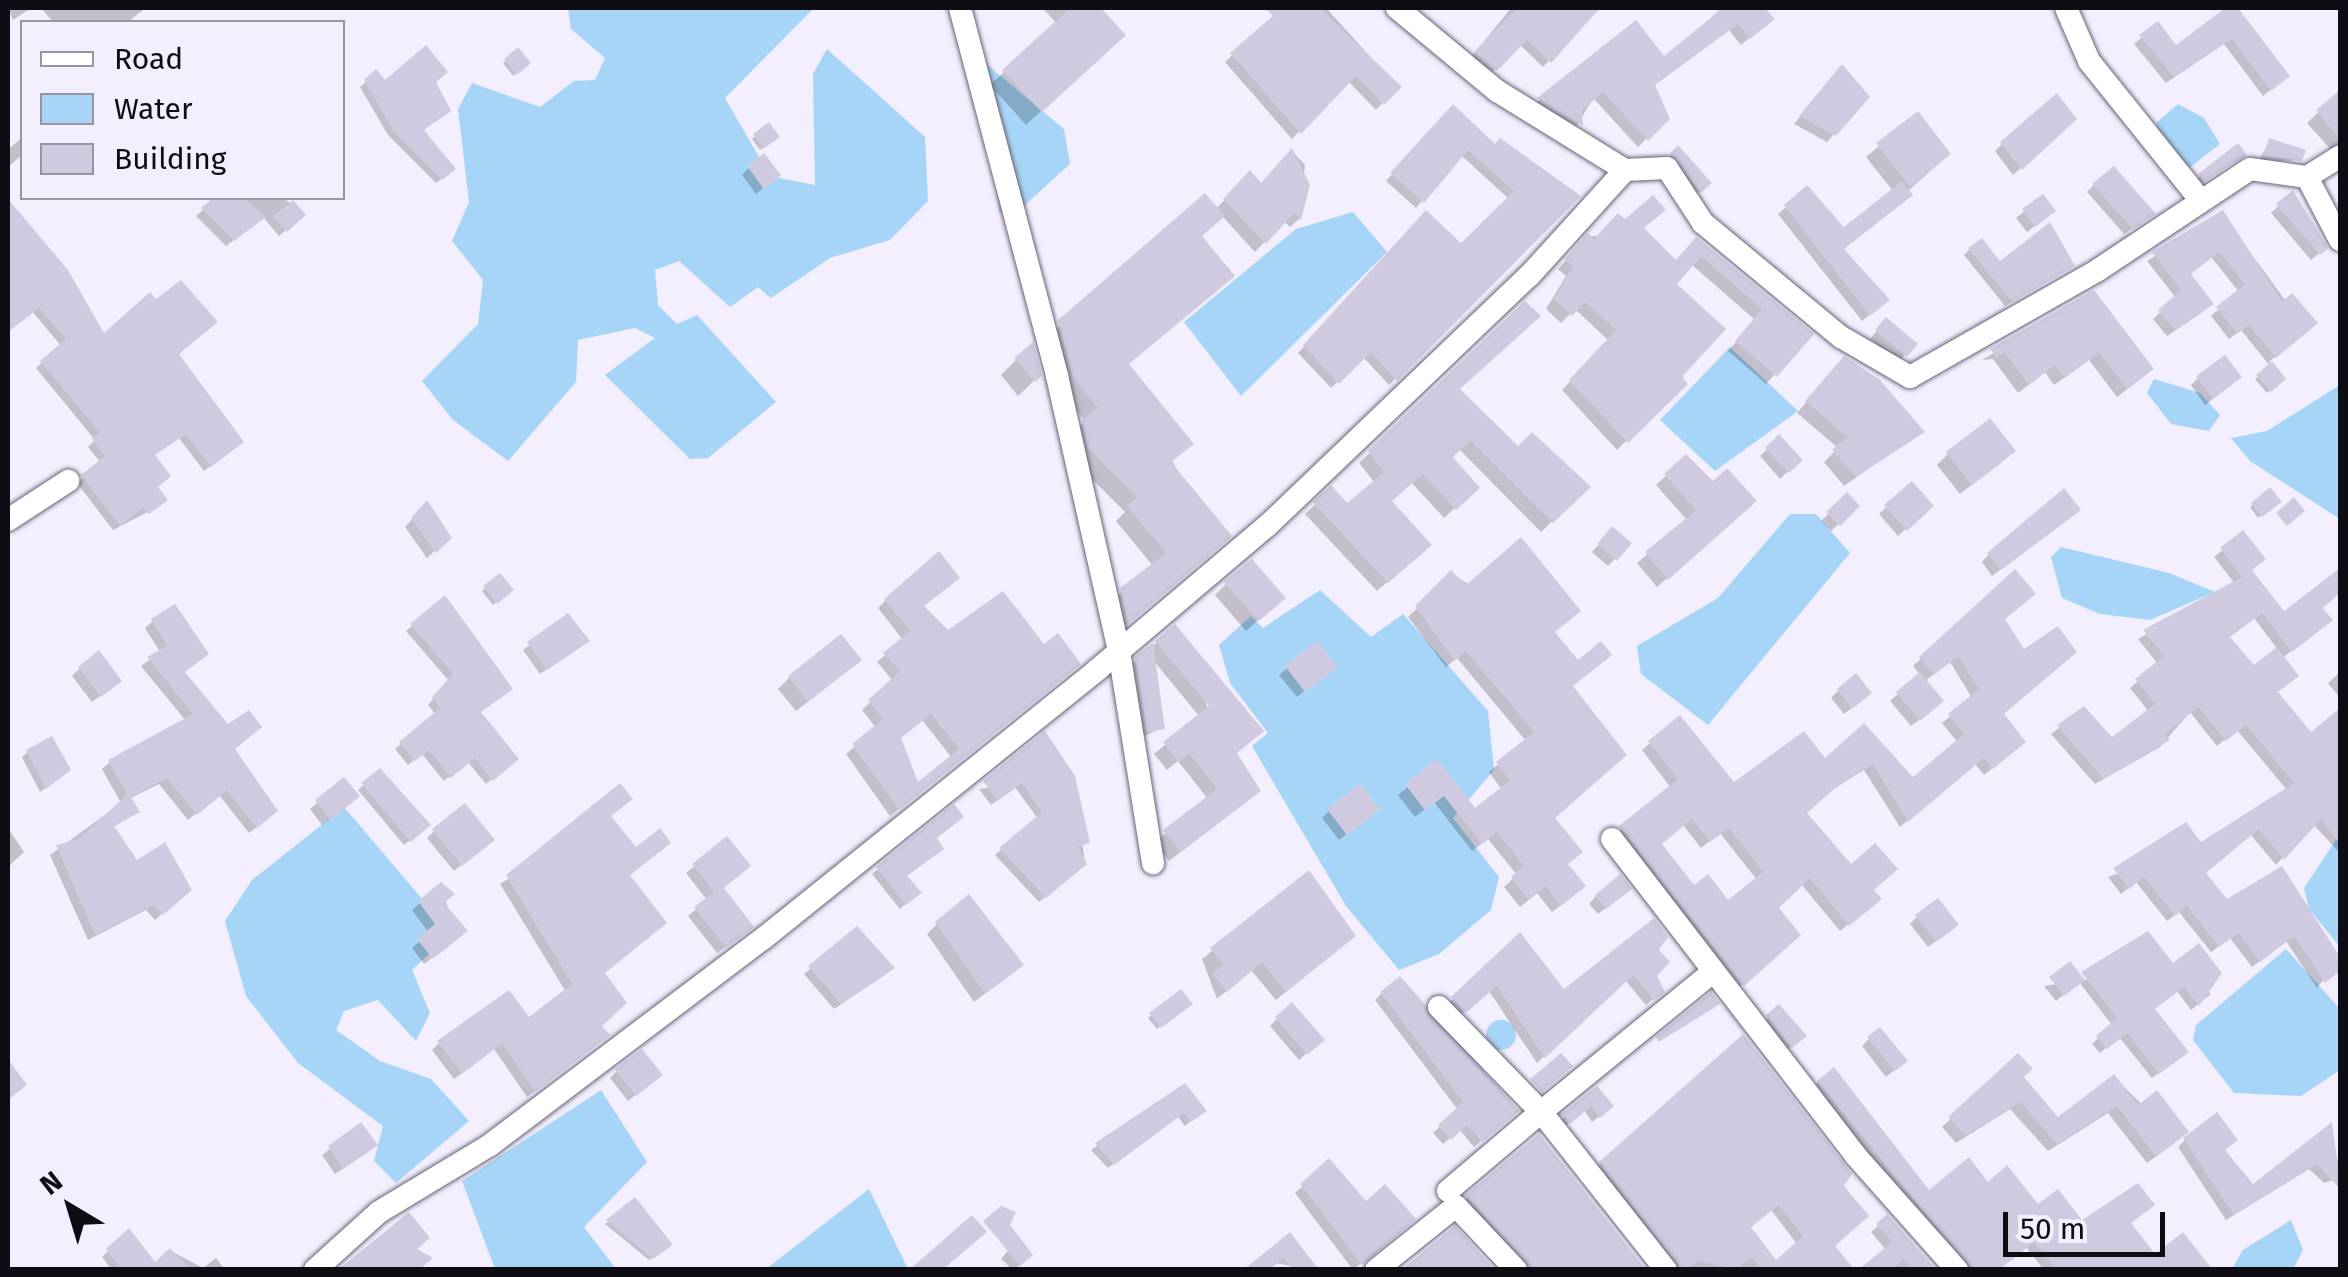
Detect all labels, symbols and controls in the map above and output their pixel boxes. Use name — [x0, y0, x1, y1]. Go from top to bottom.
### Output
legend — [20, 20, 345, 200]
text: Road — [114, 41, 183, 77]
text: Water — [114, 91, 193, 127]
text: Building — [114, 141, 226, 177]
north arrow — [20, 1157, 120, 1257]
text: N — [34, 1164, 69, 1202]
scale bar — [2008, 1192, 2170, 1254]
text: 50 m — [2020, 1211, 2085, 1247]

